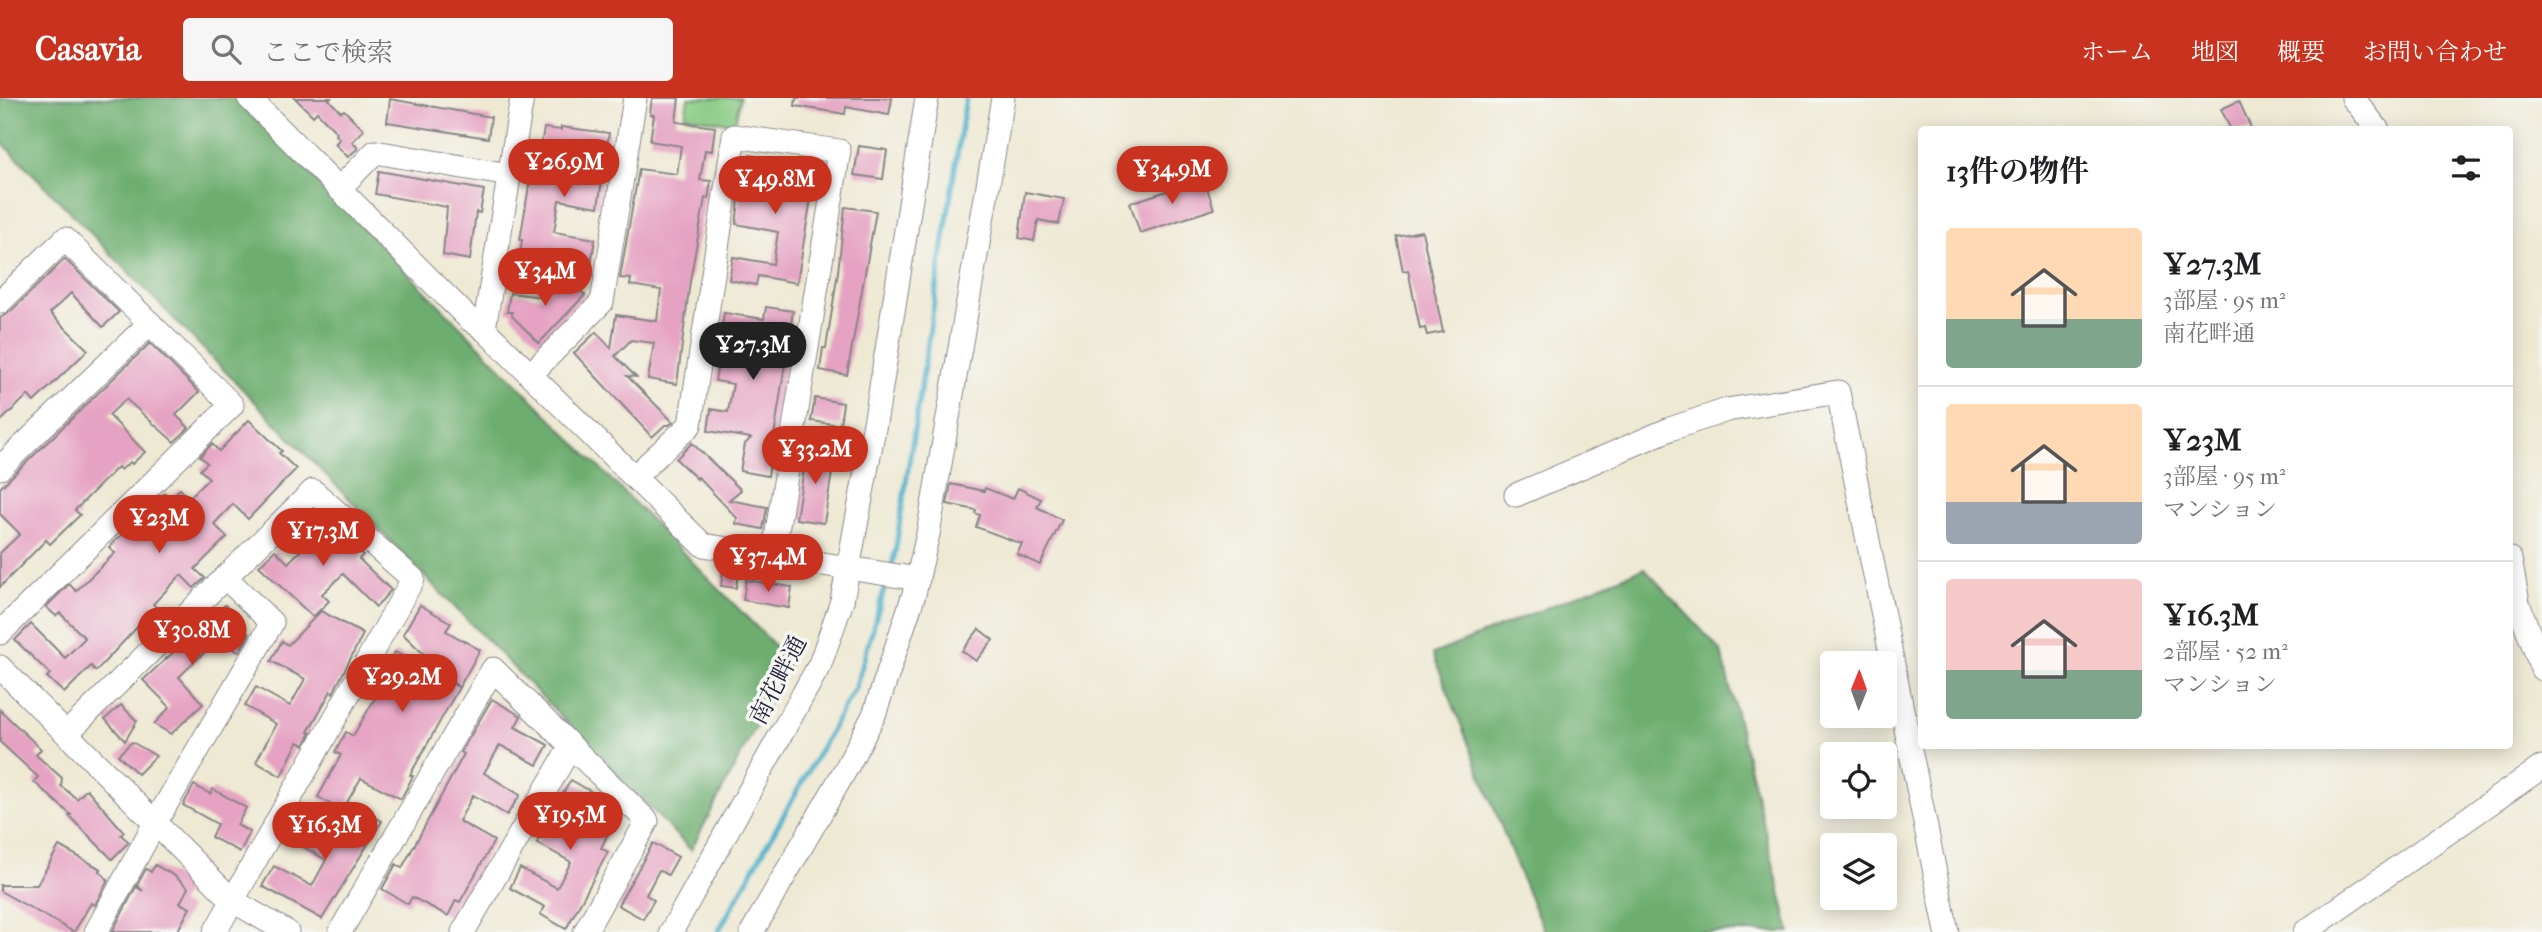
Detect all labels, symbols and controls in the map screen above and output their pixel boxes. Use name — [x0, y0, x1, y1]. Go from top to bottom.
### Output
search box — [183, 18, 673, 81]
text: Casavia — [35, 30, 141, 69]
icon: search — [207, 30, 245, 68]
text: ここで検索 — [263, 37, 393, 68]
text: ホーム — [2081, 38, 2153, 66]
text: 地図 — [2191, 38, 2239, 66]
text: 概要 — [2277, 38, 2325, 66]
text: お問い合わせ — [2363, 38, 2507, 66]
pin: ¥26.9M — [507, 140, 621, 199]
pin: ¥34.9M — [1115, 146, 1229, 206]
text: ¥26.9M — [524, 148, 604, 175]
icon: filters — [2447, 149, 2485, 187]
text: 13件の物件 — [1946, 154, 2089, 189]
text: ¥34.9M — [1133, 155, 1211, 182]
pin: ¥49.8M — [718, 156, 832, 216]
text: ¥49.8M — [735, 165, 815, 192]
text: ¥27.3M — [2163, 247, 2261, 282]
pin: ¥34M — [504, 248, 586, 308]
icon: home — [2002, 256, 2086, 340]
text: ¥34M — [514, 257, 576, 284]
text: 3部屋 · 95 m² — [2163, 287, 2285, 314]
text: 南花畔通 — [2163, 320, 2255, 347]
pin: ¥27.3M — [696, 322, 810, 382]
text: ¥27.3M — [715, 331, 791, 358]
text: ¥23M — [2163, 423, 2242, 458]
pin: ¥33.2M — [758, 426, 872, 486]
icon: home — [2002, 432, 2086, 516]
text: ¥33.2M — [778, 435, 852, 462]
text: 3部屋 · 95 m² — [2163, 463, 2285, 490]
pin: ¥23M — [118, 496, 200, 555]
text: マンション — [2163, 496, 2277, 523]
text: ¥23M — [129, 504, 189, 531]
pin: ¥17.3M — [266, 508, 380, 568]
text: ¥17.3M — [287, 517, 359, 544]
pin: ¥37.4M — [711, 534, 825, 594]
text: ¥37.4M — [729, 543, 807, 570]
text: ¥16.3M — [2163, 598, 2259, 633]
icon: home — [2002, 607, 2086, 691]
pin: ¥30.8M — [135, 608, 249, 667]
text: ¥30.8M — [153, 616, 231, 643]
street label: 南花畔通 — [744, 631, 812, 729]
text: 2部屋 · 52 m² — [2163, 638, 2288, 665]
north arrow — [1820, 651, 1897, 728]
map controls — [1820, 651, 1897, 910]
pin: ¥29.2M — [345, 654, 459, 714]
text: ¥29.2M — [362, 663, 442, 690]
text: マンション — [2163, 671, 2277, 698]
button: locate — [1820, 742, 1897, 819]
pin: ¥19.5M — [513, 792, 627, 852]
text: ¥19.5M — [534, 801, 606, 828]
pin: ¥16.3M — [268, 802, 382, 862]
text: ¥16.3M — [288, 811, 362, 838]
button: layers — [1820, 833, 1897, 910]

